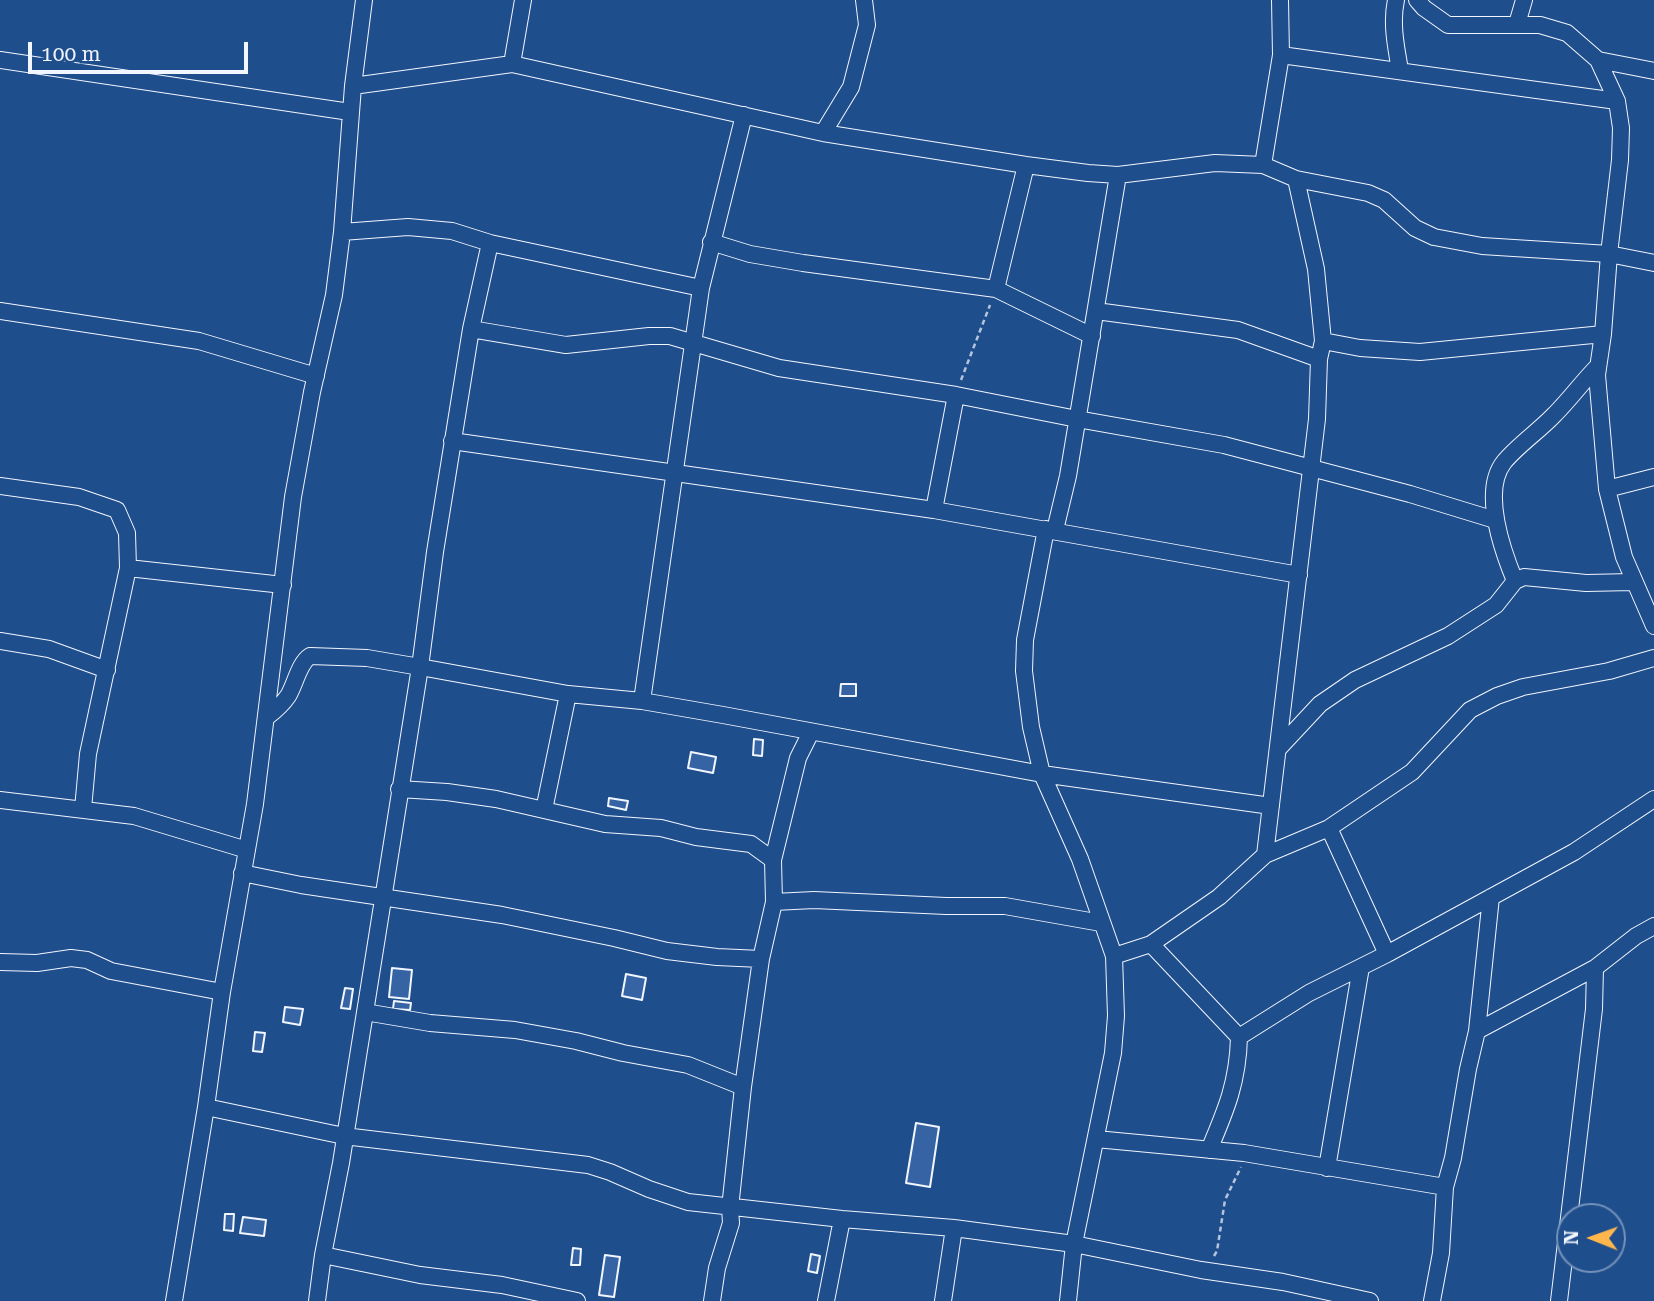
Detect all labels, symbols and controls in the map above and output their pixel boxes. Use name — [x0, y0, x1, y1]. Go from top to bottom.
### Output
scale bar — [32, 28, 252, 72]
text: 100 m — [41, 42, 101, 66]
north arrow — [1556, 1203, 1626, 1273]
text: N — [1560, 1230, 1583, 1245]

